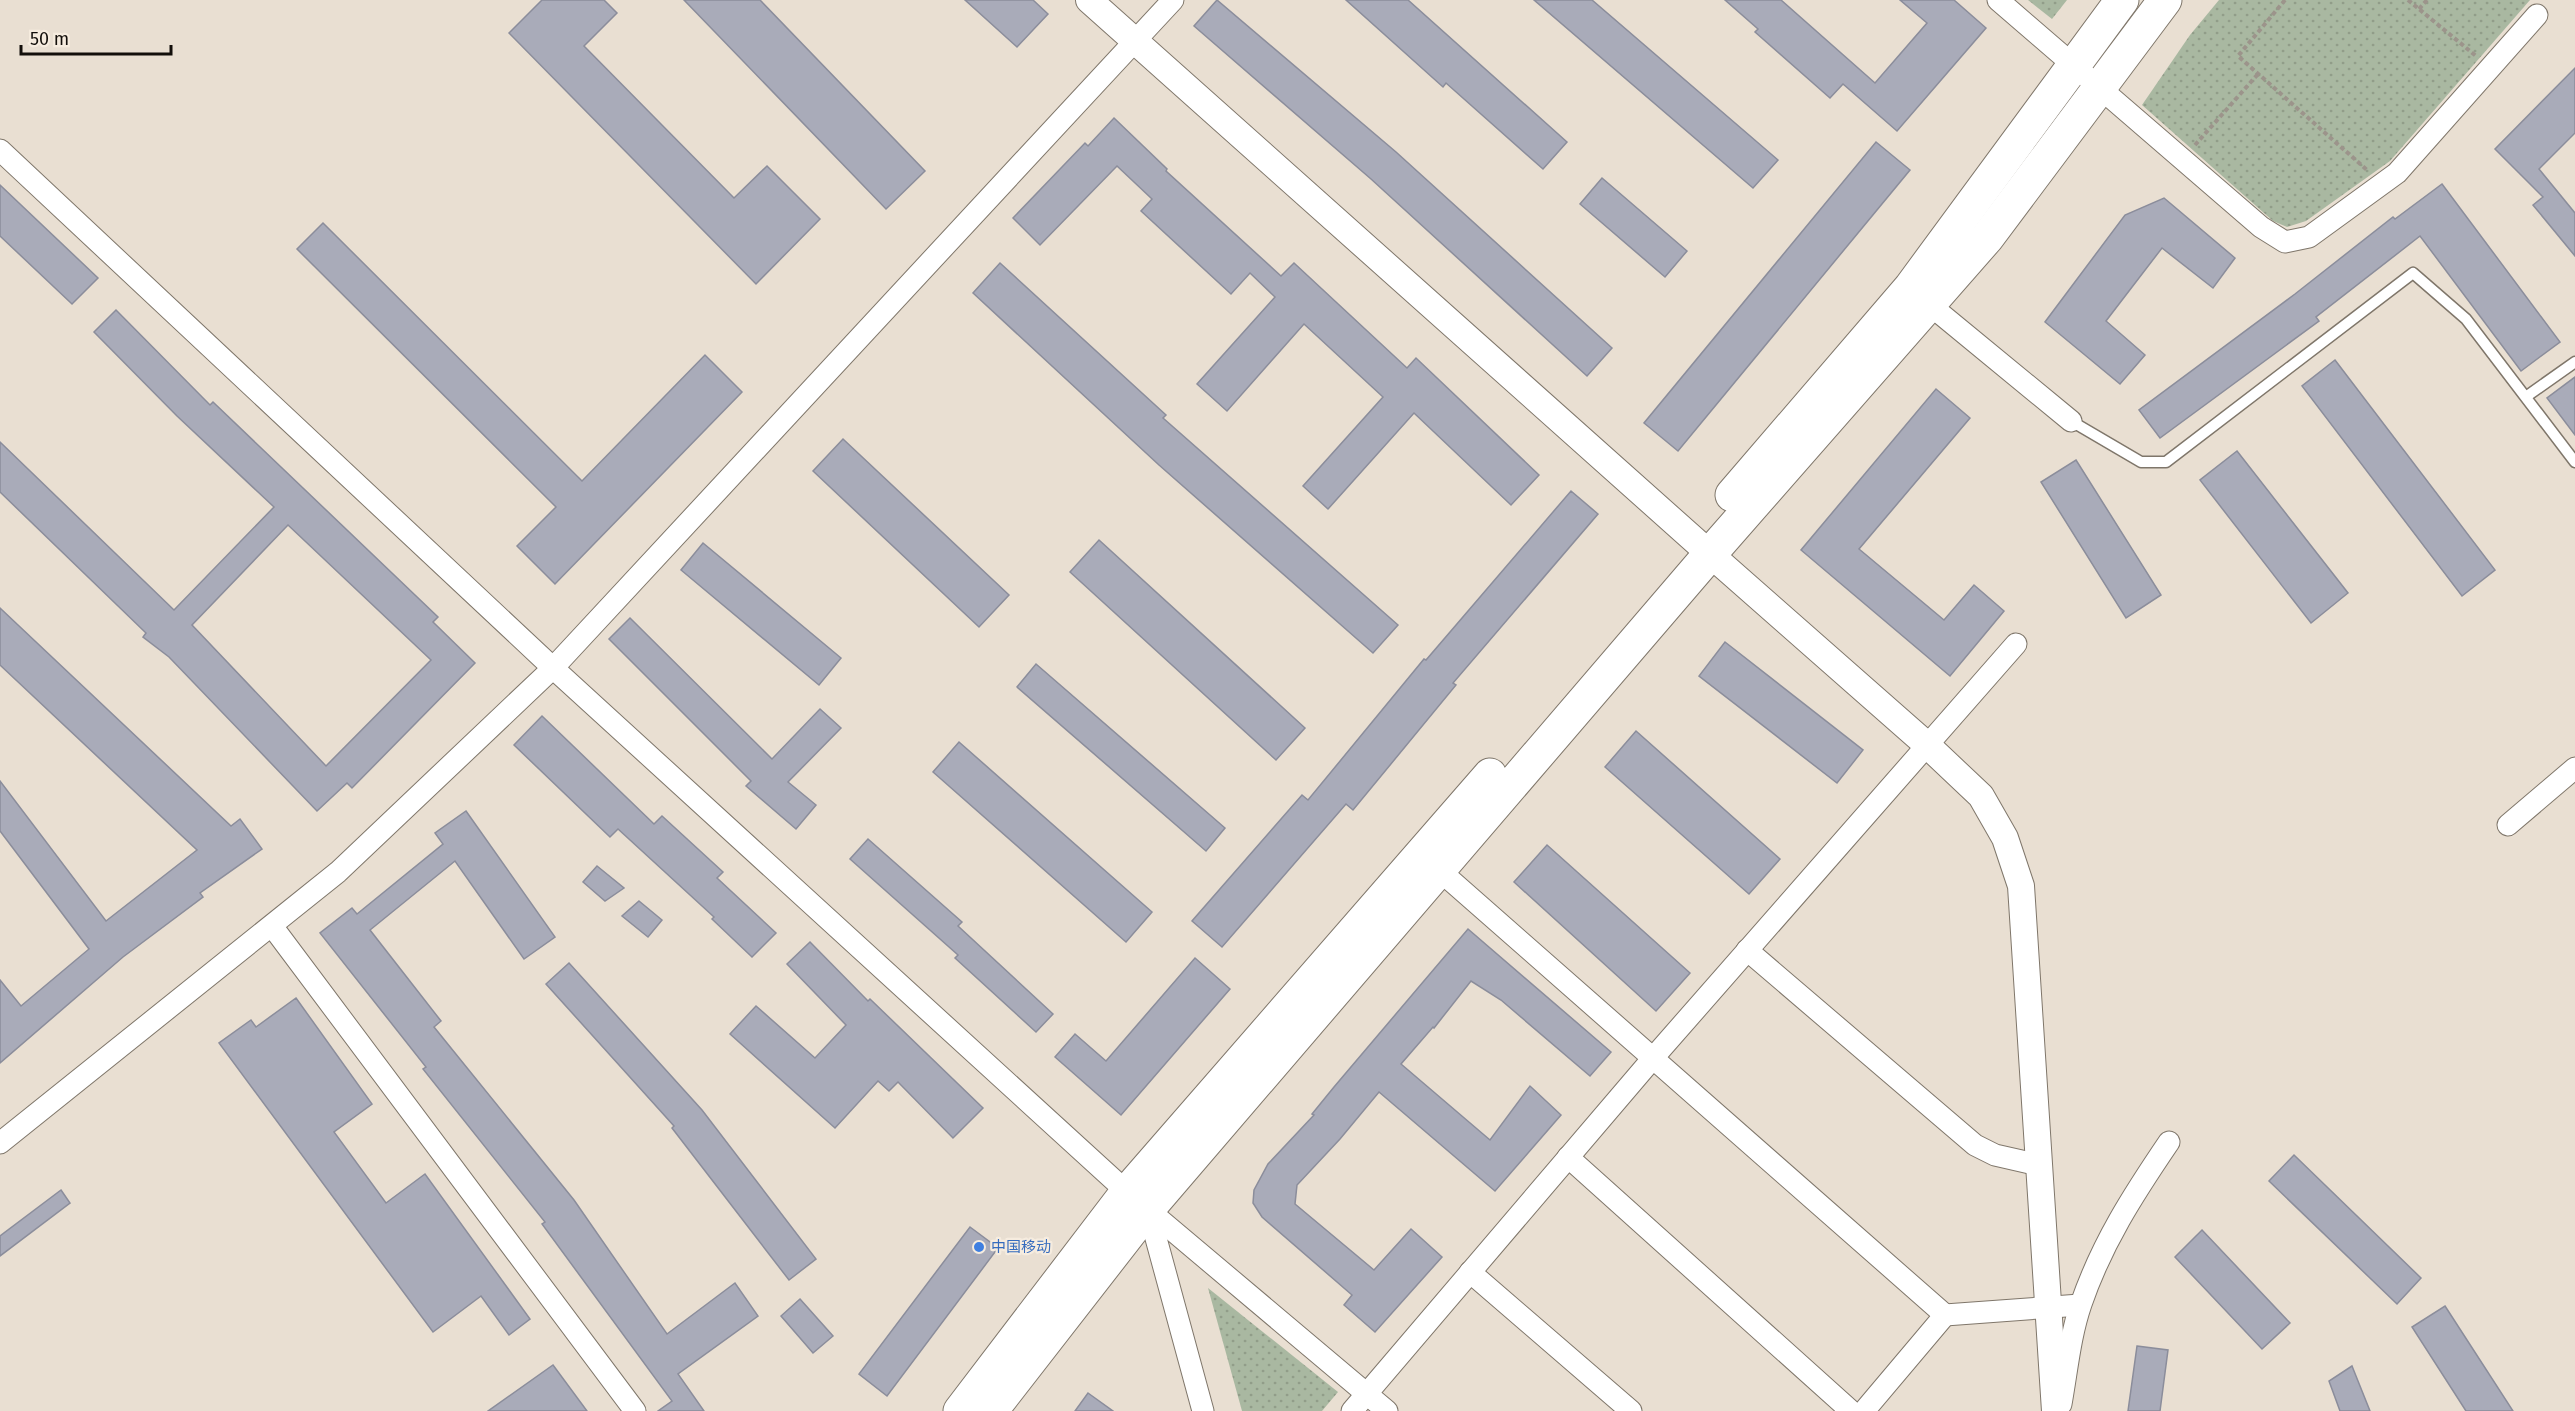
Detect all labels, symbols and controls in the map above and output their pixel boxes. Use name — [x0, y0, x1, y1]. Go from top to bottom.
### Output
scale bar — [21, 18, 171, 56]
text: 50 m — [30, 28, 69, 50]
place label: 中国移动 — [991, 1238, 1051, 1256]
marker: 中国移动 — [972, 1240, 986, 1254]

